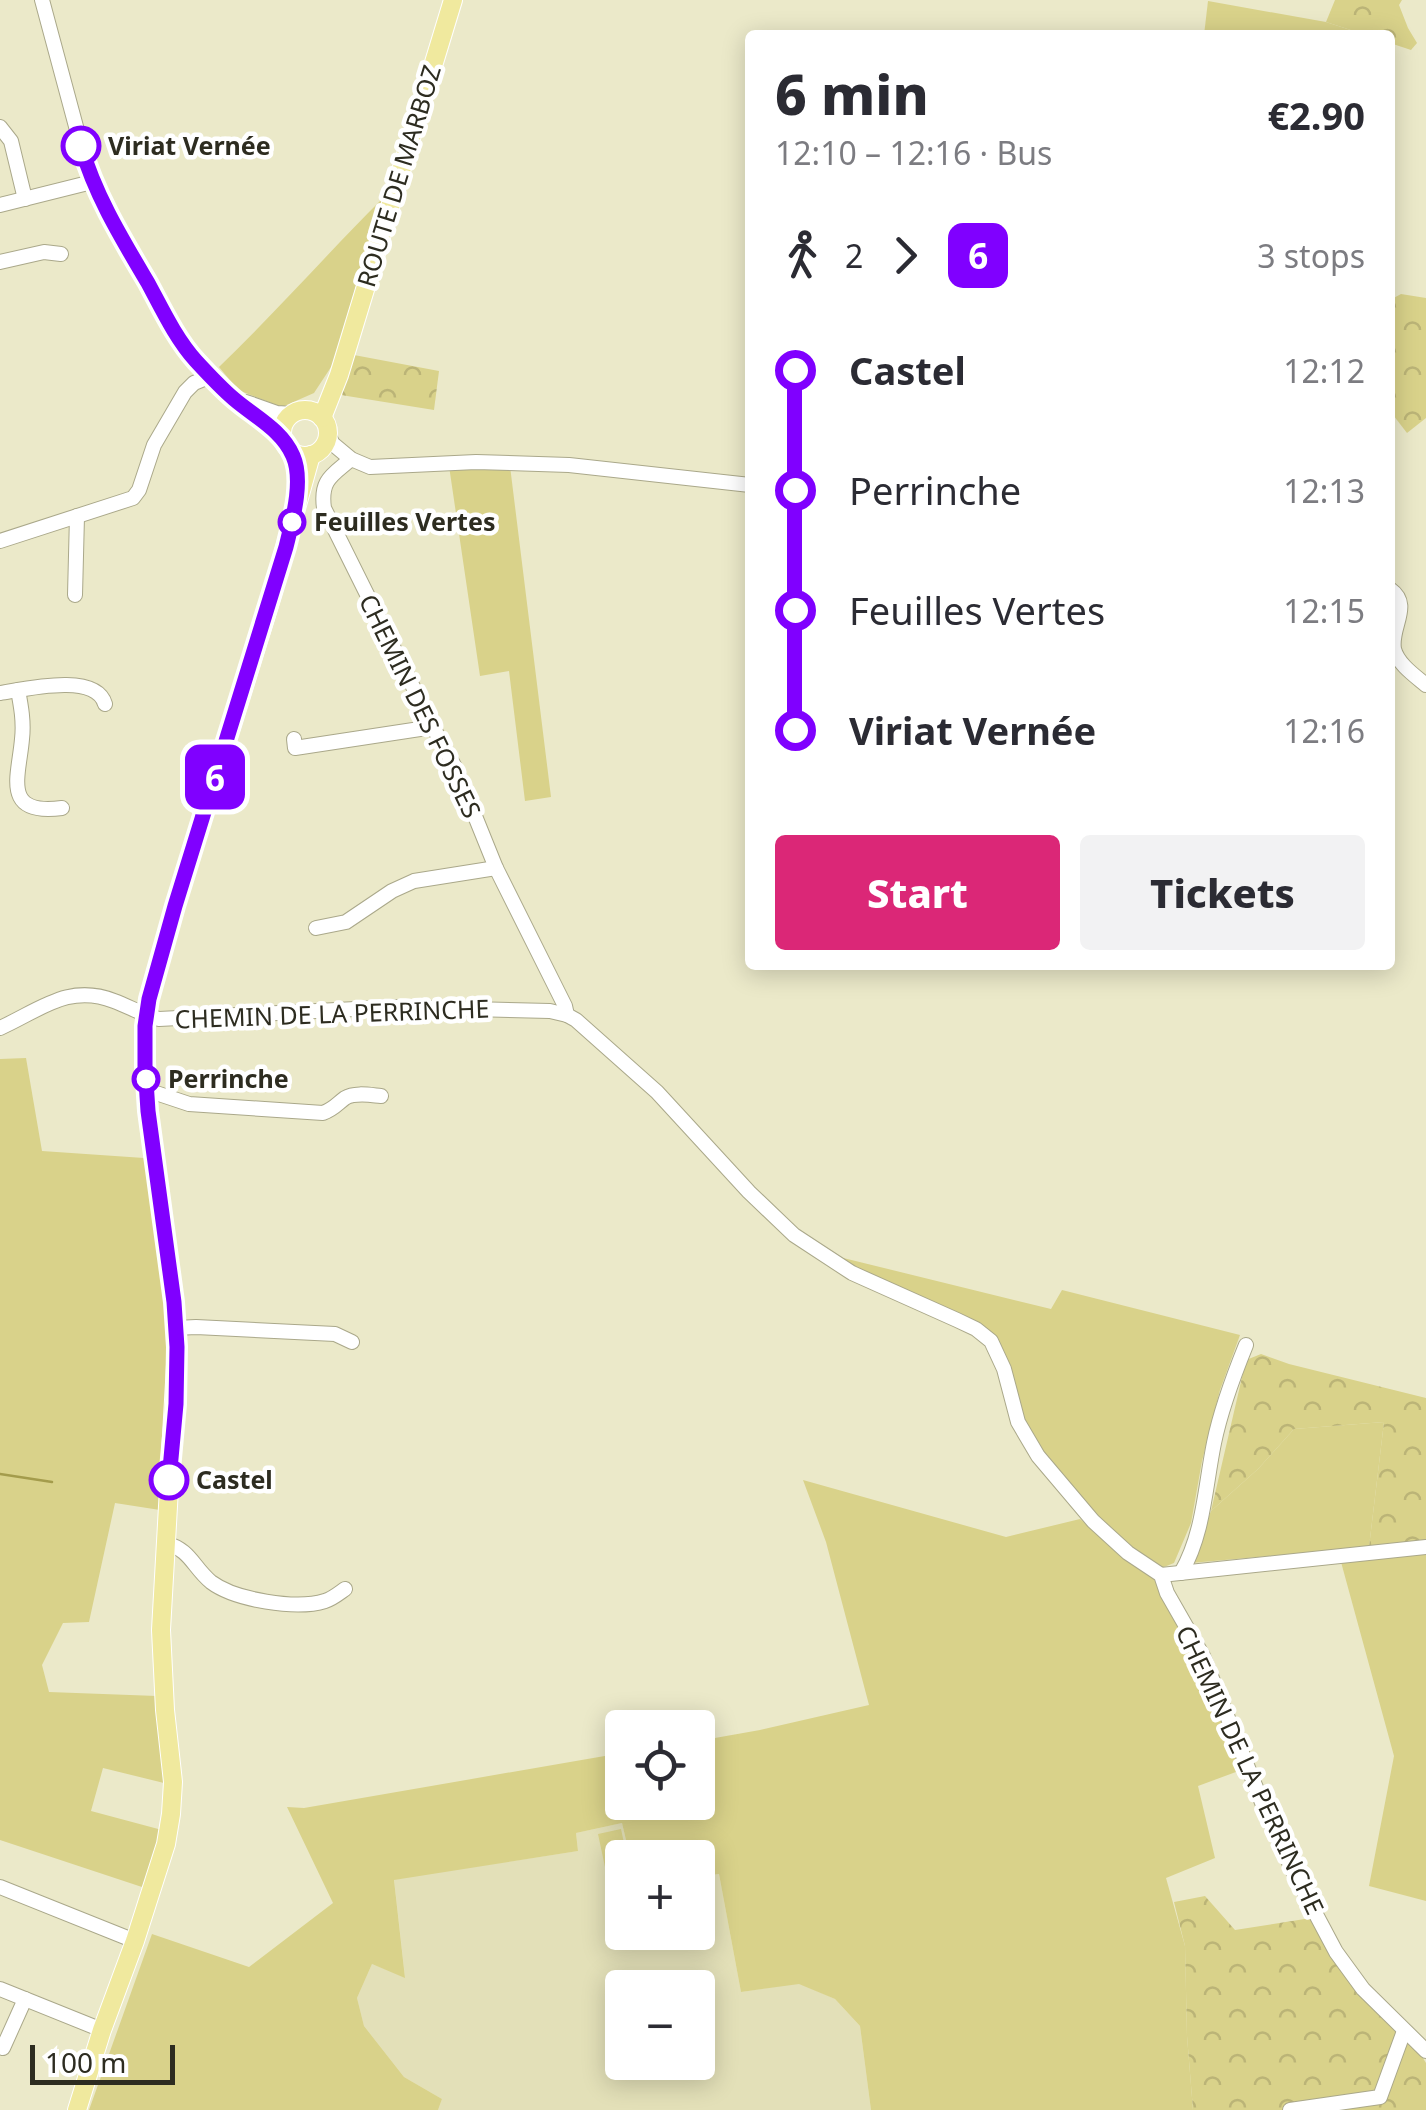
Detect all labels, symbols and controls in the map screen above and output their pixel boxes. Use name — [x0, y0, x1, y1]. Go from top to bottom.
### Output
text: 6 min — [775, 56, 929, 131]
street label: ROUTE DE MARBOZ — [348, 61, 448, 291]
text: €2.90 — [1267, 89, 1365, 141]
marker: Viriat Vernée — [62, 127, 100, 165]
place label: Viriat Vernée — [108, 128, 271, 162]
text: 12:10 – 12:16 · Bus — [775, 131, 1052, 174]
icon: walk — [775, 228, 830, 283]
icon: forward — [878, 228, 933, 283]
text: 6 — [968, 232, 988, 279]
text: 2 — [845, 234, 863, 277]
text: 3 stops — [1257, 234, 1365, 277]
text: Castel — [849, 344, 966, 396]
text: 12:12 — [1283, 349, 1365, 392]
text: Perrinche — [849, 464, 1021, 516]
text: 12:13 — [1283, 469, 1365, 512]
place label: Feuilles Vertes — [314, 504, 495, 538]
marker: Feuilles Vertes — [279, 509, 305, 535]
text: Feuilles Vertes — [849, 584, 1105, 636]
street label: CHEMIN DES FOSSES — [352, 588, 490, 823]
text: 12:15 — [1283, 589, 1365, 632]
text: Viriat Vernée — [849, 704, 1096, 756]
text: 12:16 — [1283, 709, 1365, 752]
line badge: 6 — [182, 744, 248, 810]
text: 6 — [205, 754, 225, 801]
button: Start — [775, 835, 1060, 950]
button: Tickets — [1080, 835, 1365, 950]
street label: CHEMIN DE LA PERRINCHE — [174, 991, 490, 1035]
place label: Perrinche — [168, 1061, 289, 1095]
marker: Perrinche — [133, 1066, 159, 1092]
marker: Castel — [150, 1461, 188, 1499]
place label: Castel — [196, 1462, 273, 1496]
street label: CHEMIN DE LA PERRINCHE — [1169, 1620, 1333, 1919]
map controls — [605, 1710, 715, 2080]
button: locate — [605, 1710, 715, 1820]
button: + — [605, 1840, 715, 1950]
button: − — [605, 1970, 715, 2080]
scale bar — [30, 2040, 175, 2084]
text: 100 m — [45, 2043, 127, 2081]

